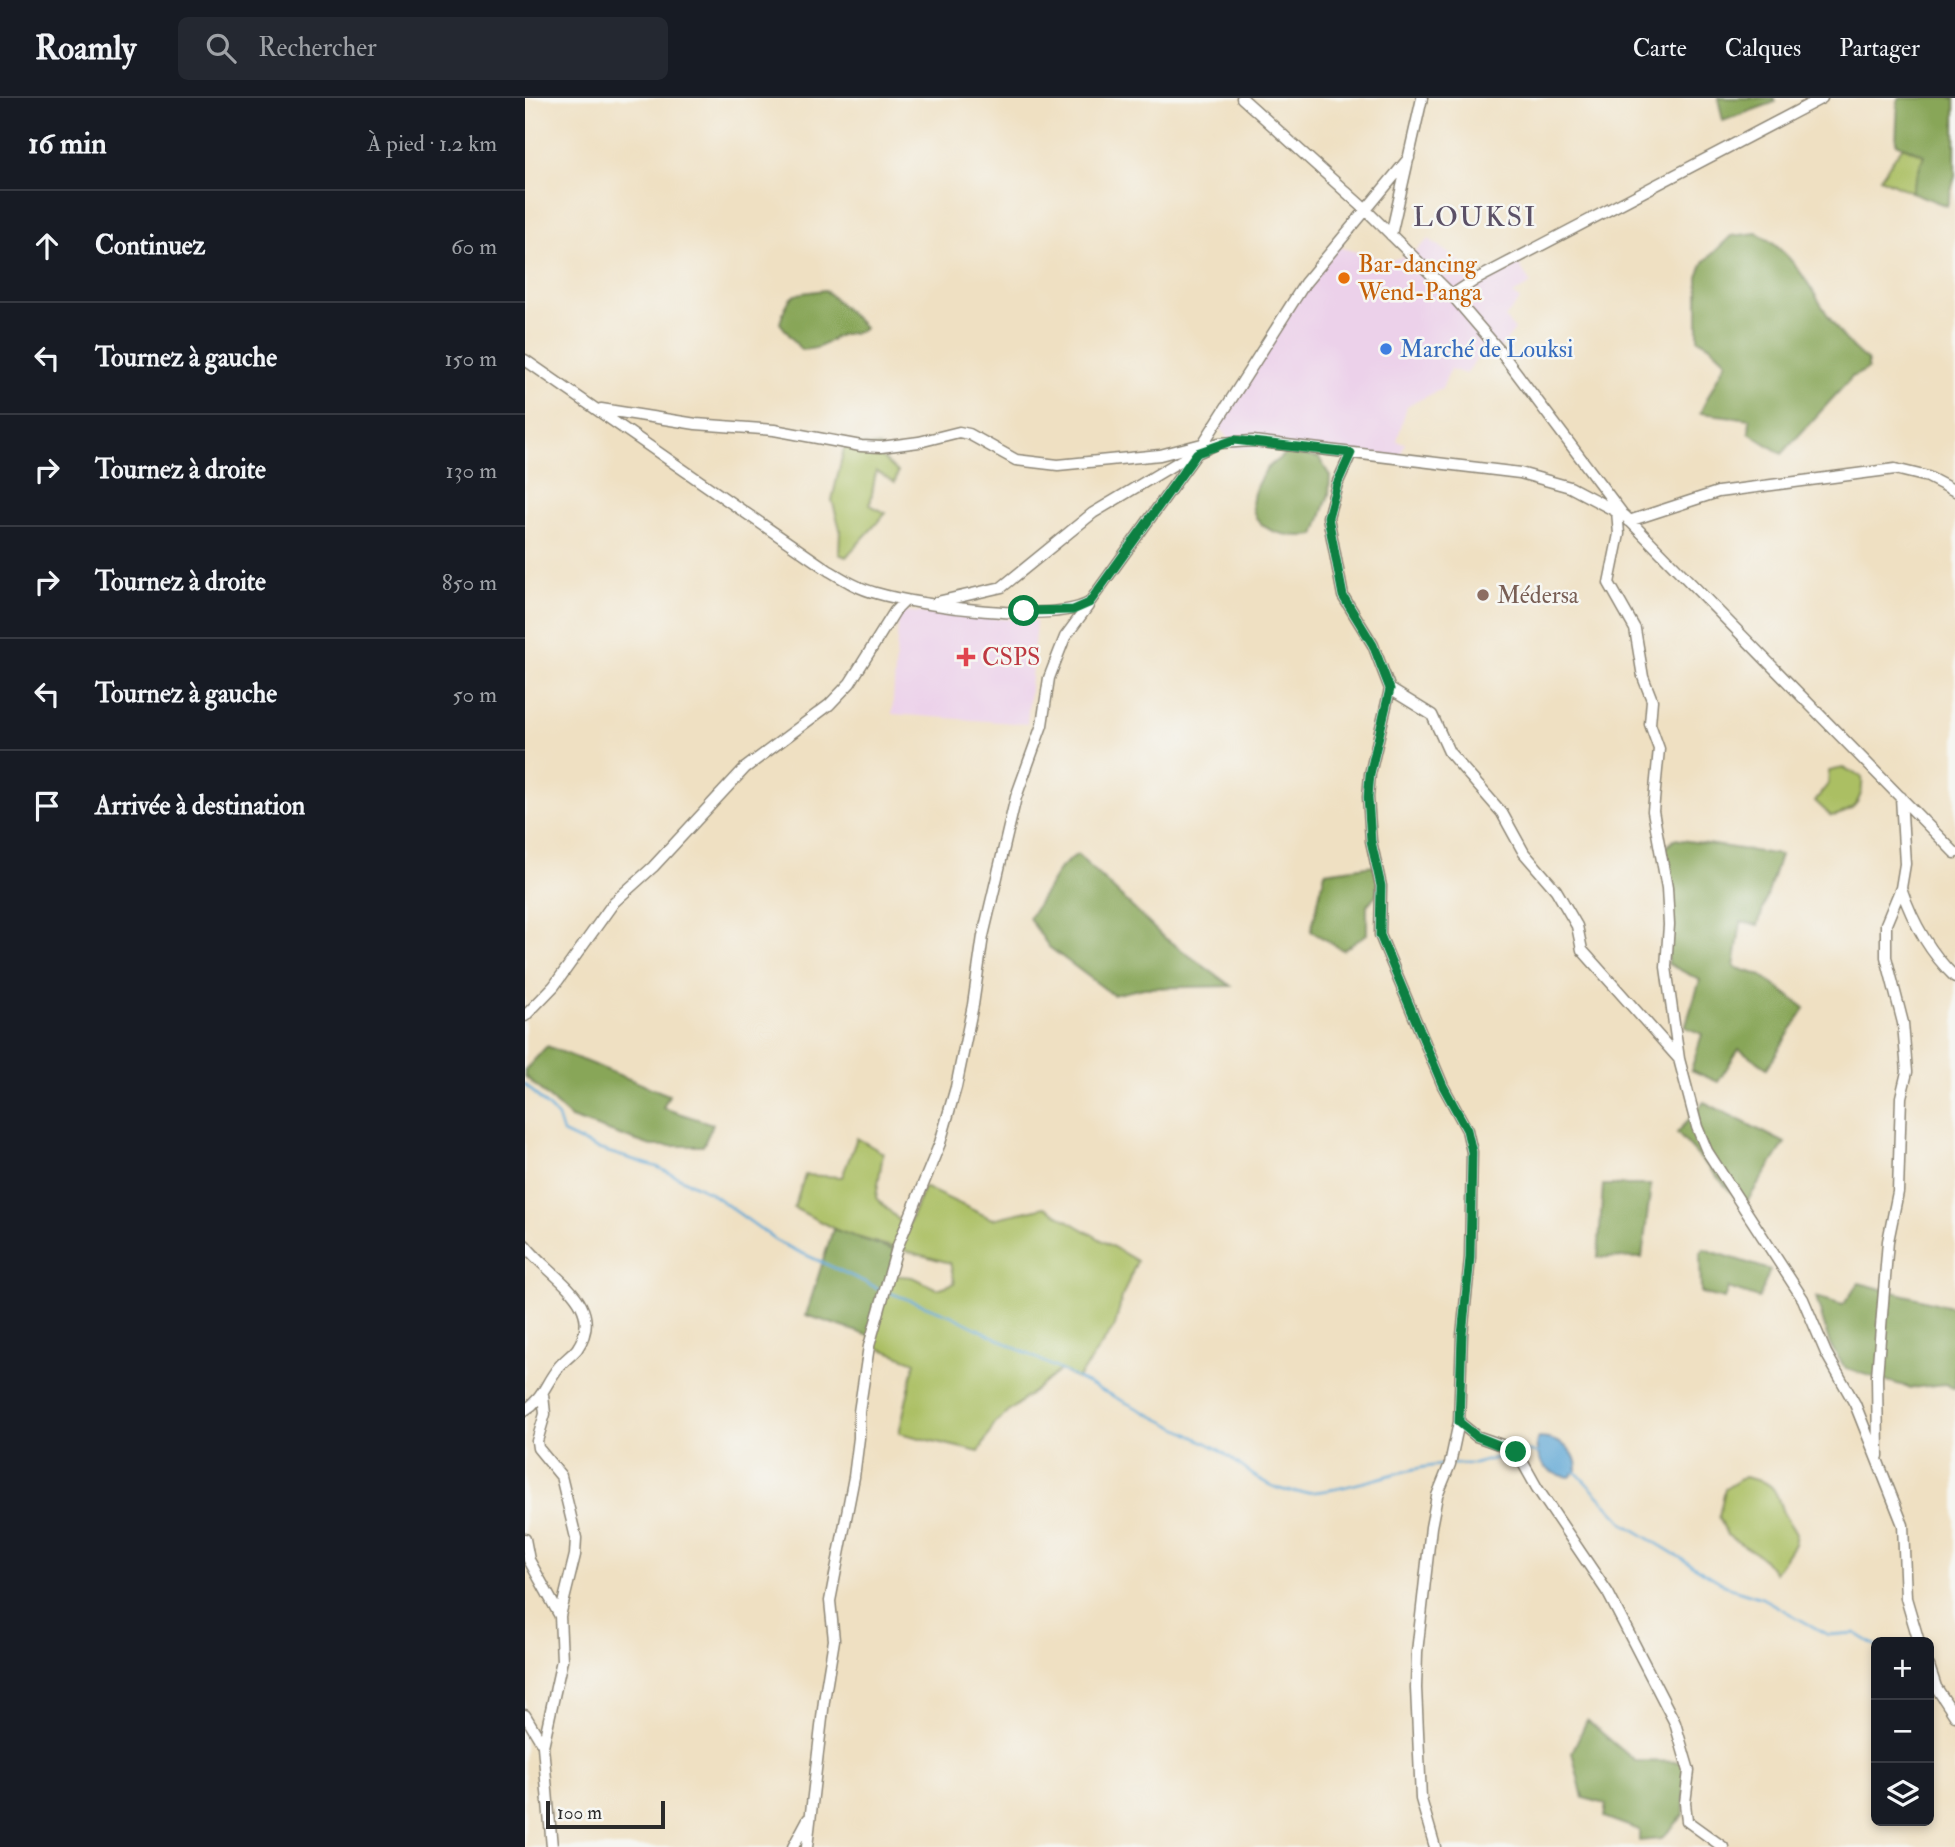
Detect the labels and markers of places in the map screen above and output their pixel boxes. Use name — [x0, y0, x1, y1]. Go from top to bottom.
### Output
place label: Bar-dancing Wend-Panga — [1357, 249, 1483, 308]
marker: Bar-dancing Wend-Panga — [1336, 270, 1352, 286]
place label: Marché de Louksi — [1400, 334, 1573, 365]
marker: Marché de Louksi — [1378, 341, 1394, 357]
place label: Médersa — [1497, 580, 1580, 611]
marker: Médersa — [1475, 587, 1491, 603]
place label: CSPS — [982, 642, 1040, 673]
marker: CSPS — [956, 647, 976, 667]

